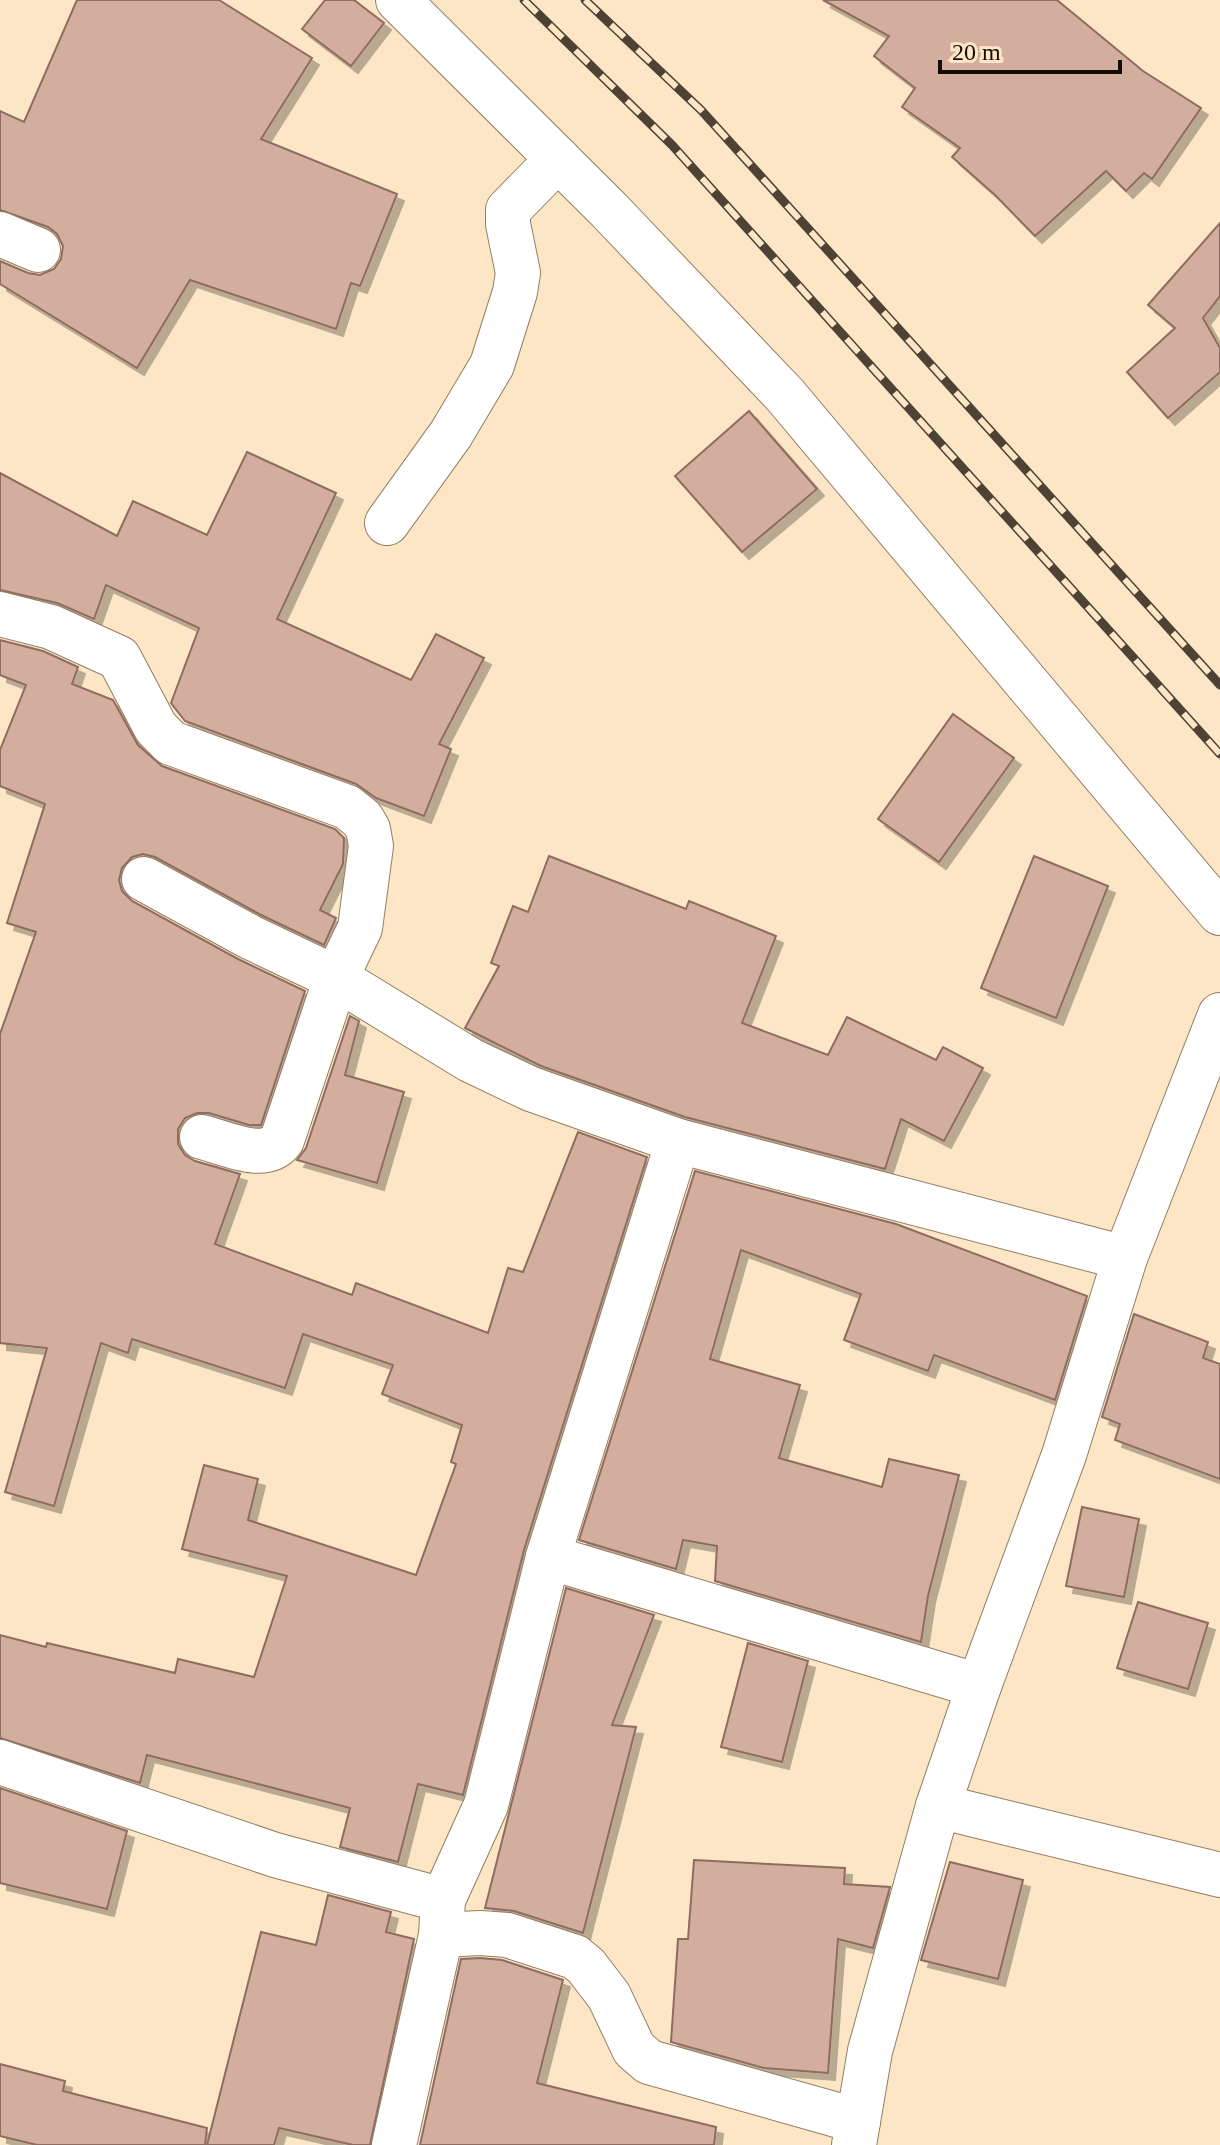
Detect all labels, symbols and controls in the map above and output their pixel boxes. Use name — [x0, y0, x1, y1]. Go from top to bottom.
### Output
scale bar — [940, 24, 1120, 74]
text: 20 m — [952, 39, 1001, 65]

